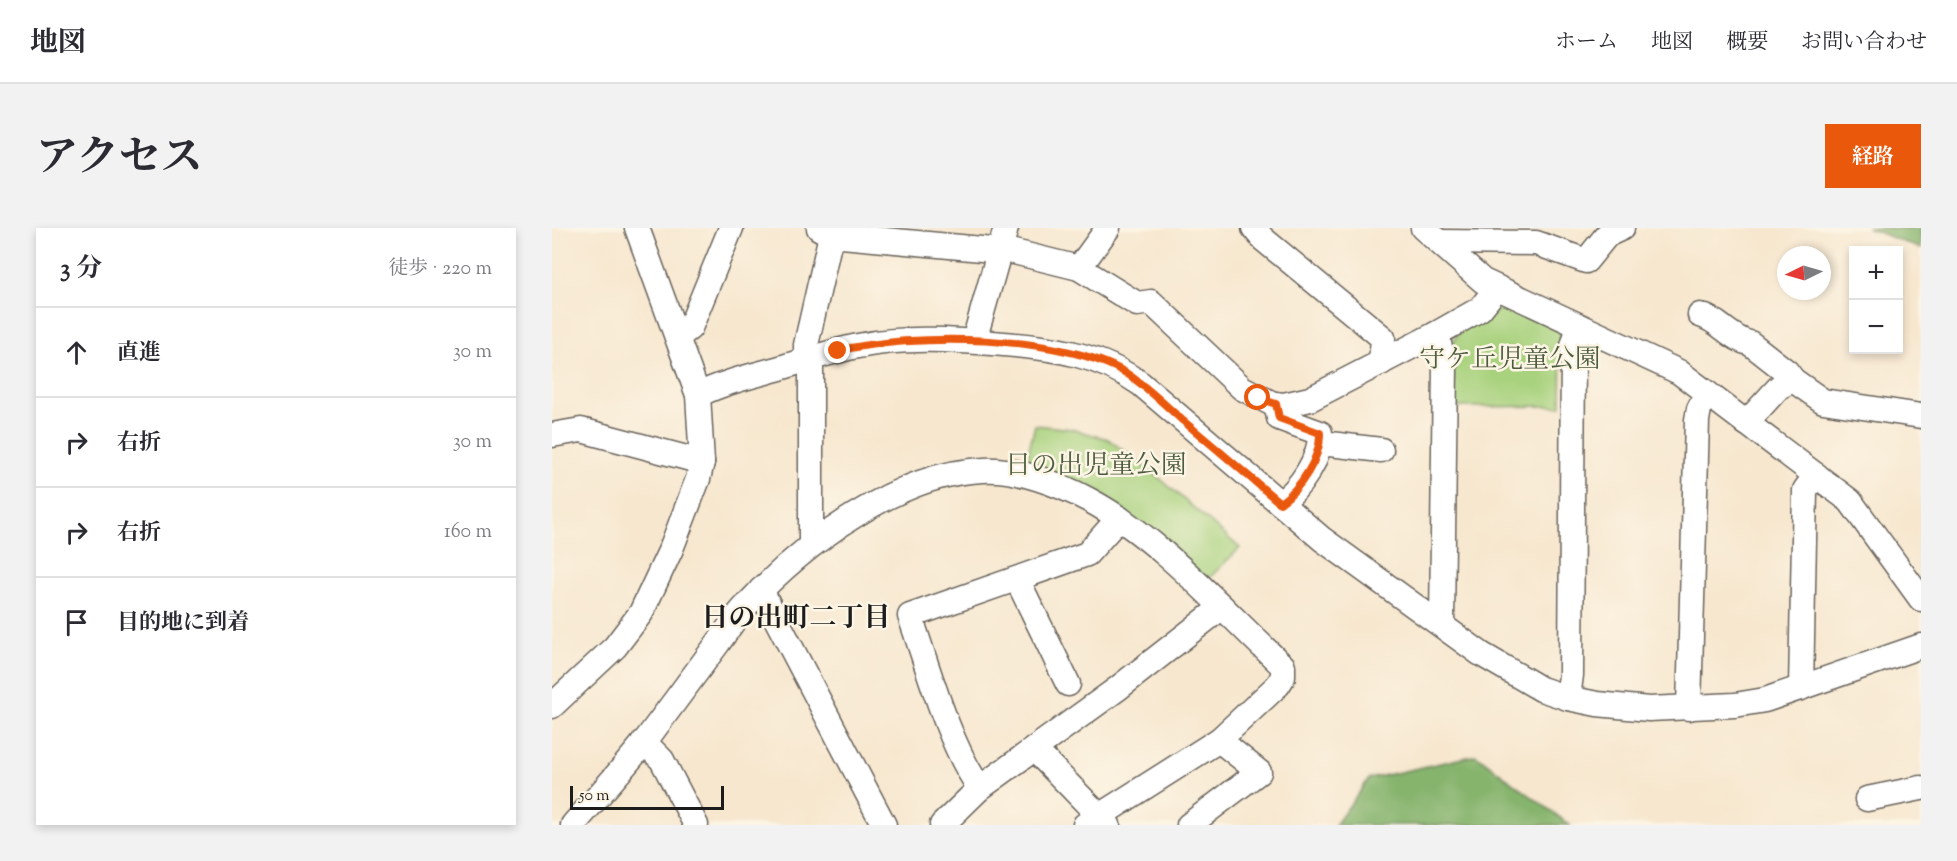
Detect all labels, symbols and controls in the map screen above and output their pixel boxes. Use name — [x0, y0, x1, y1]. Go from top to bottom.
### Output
text: 地図 — [30, 24, 86, 64]
text: ホーム — [1555, 28, 1618, 58]
text: 地図 — [1651, 28, 1693, 58]
text: 概要 — [1726, 28, 1768, 58]
text: お問い合わせ — [1801, 28, 1927, 58]
button: 経路 — [1825, 124, 1921, 188]
text: アクセス — [36, 130, 203, 190]
north arrow — [1777, 246, 1831, 300]
map controls — [1849, 246, 1903, 354]
button: + — [1849, 246, 1903, 300]
text: 3 分 — [60, 251, 102, 288]
text: 徒歩 · 220 m — [388, 255, 492, 284]
button: − — [1849, 300, 1903, 354]
icon: ahead — [60, 336, 93, 369]
route end — [824, 337, 850, 363]
text: 直進 — [117, 338, 161, 370]
text: 30 m — [453, 338, 492, 367]
park label: 守ケ丘児童公園 — [1419, 342, 1601, 379]
route start — [1244, 384, 1270, 410]
icon: right — [60, 426, 93, 459]
text: 右折 — [117, 428, 161, 460]
text: 30 m — [453, 428, 492, 457]
park label: 日の出児童公園 — [1005, 448, 1187, 485]
icon: right — [60, 516, 93, 549]
text: 右折 — [117, 518, 161, 550]
text: 160 m — [444, 518, 492, 547]
district label: 日の出町二丁目 — [702, 600, 891, 639]
icon: arrive — [60, 606, 93, 639]
text: 目的地に到着 — [117, 608, 249, 640]
scale bar — [570, 783, 724, 810]
text: 50 m — [579, 785, 610, 808]

